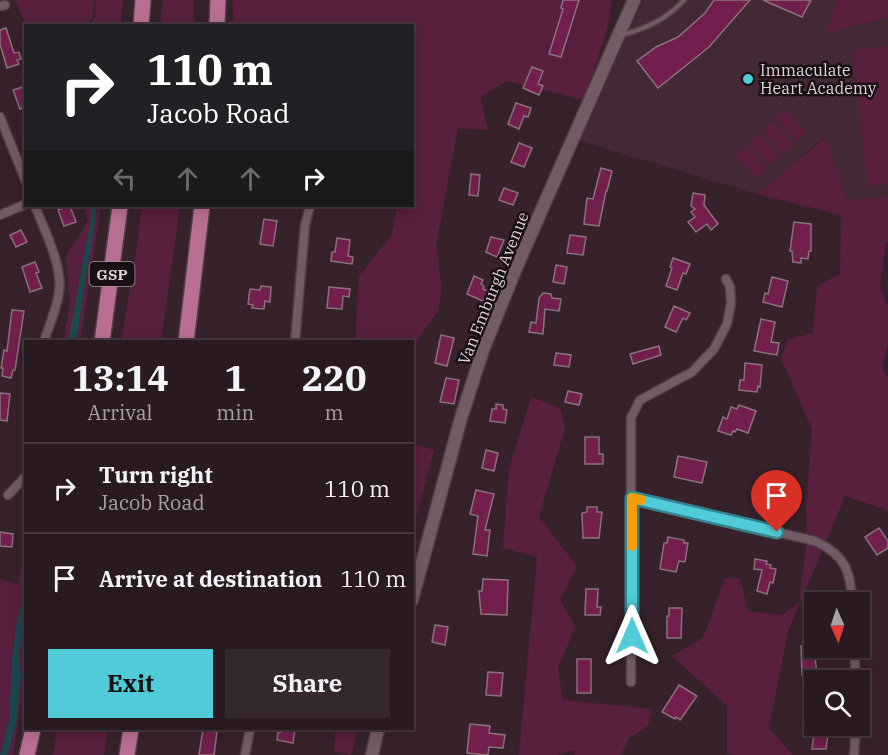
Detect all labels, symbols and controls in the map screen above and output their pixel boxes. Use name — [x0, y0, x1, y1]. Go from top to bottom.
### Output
text: 110 m — [147, 42, 273, 97]
icon: right — [48, 48, 126, 126]
place label: Immaculate Heart Academy — [760, 60, 877, 98]
marker: Immaculate Heart Academy — [741, 72, 755, 86]
text: Jacob Road — [147, 95, 290, 130]
icon: left — [108, 162, 141, 195]
icon: ahead — [171, 162, 204, 195]
icon: ahead — [234, 162, 267, 195]
icon: right — [297, 162, 330, 195]
street label: Van Emburgh Avenue — [453, 209, 533, 367]
road number: GSP — [90, 262, 134, 286]
text: 13:14 — [71, 354, 169, 401]
text: 1 — [224, 354, 246, 401]
text: 220 — [302, 354, 367, 401]
text: Arrival — [88, 399, 153, 426]
text: min — [216, 399, 254, 426]
text: m — [325, 399, 344, 426]
text: Turn right — [99, 460, 213, 489]
pin — [751, 470, 802, 532]
icon: right — [48, 472, 81, 505]
text: 110 m — [324, 474, 390, 503]
icon: arrive — [760, 479, 793, 512]
text: Jacob Road — [99, 489, 205, 516]
icon: arrive — [48, 562, 81, 595]
text: Arrive at destination — [99, 564, 322, 593]
text: 110 m — [340, 564, 406, 593]
north arrow — [804, 592, 870, 658]
map controls — [804, 592, 870, 736]
position arrow — [600, 604, 664, 668]
button: Exit — [48, 649, 213, 718]
button: Share — [225, 649, 390, 718]
button: search — [804, 670, 870, 736]

